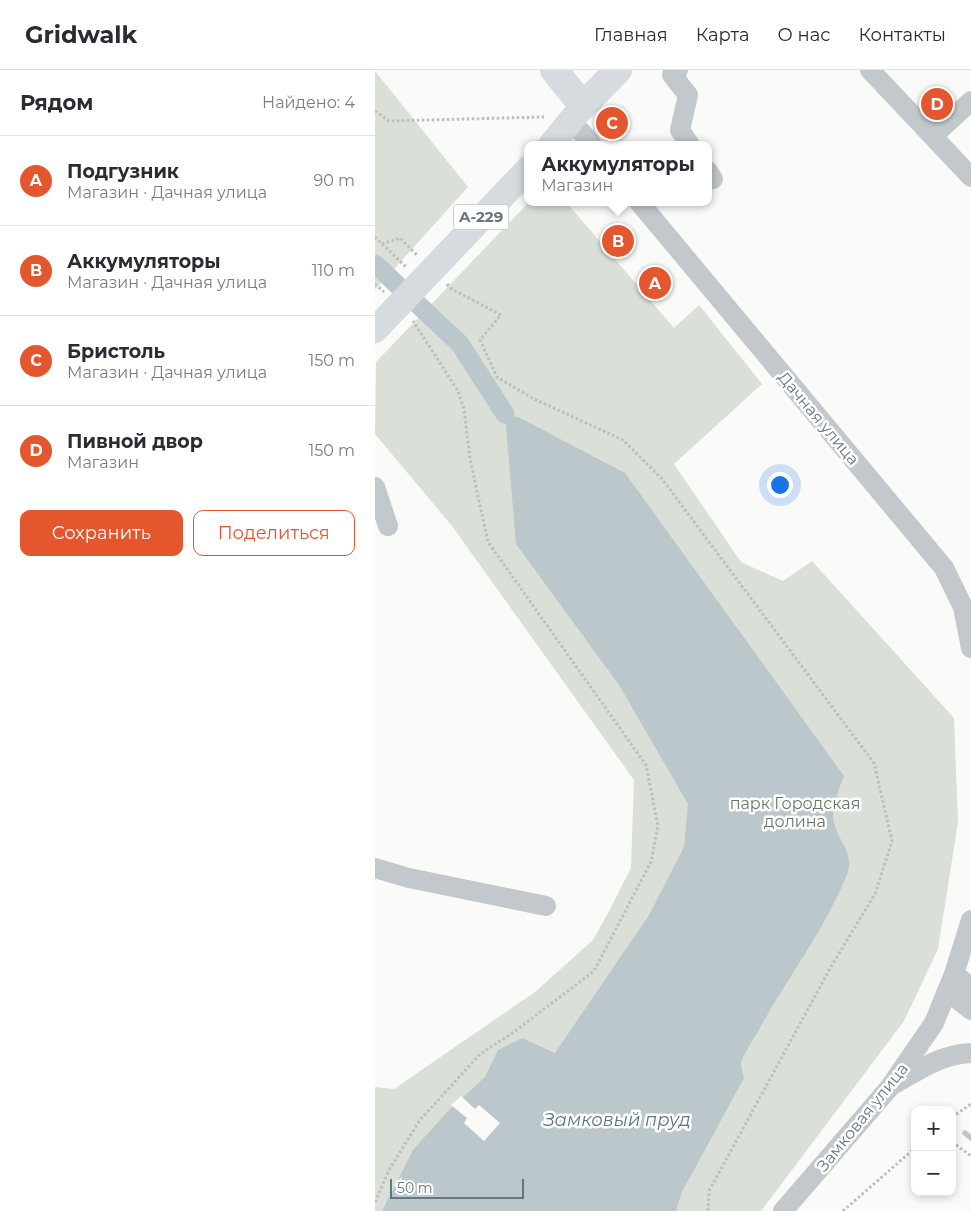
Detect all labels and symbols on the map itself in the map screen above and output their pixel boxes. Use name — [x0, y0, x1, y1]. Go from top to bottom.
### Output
pin: D — [921, 85, 953, 123]
pin: C — [596, 104, 628, 142]
road number: А-229 — [453, 204, 509, 230]
pin: B — [602, 222, 634, 260]
pin: A — [639, 264, 671, 302]
street label: Дачная улица — [774, 368, 863, 469]
your location — [767, 472, 793, 498]
park label: парк Городская долина — [730, 794, 860, 831]
street label: Замковая улица — [813, 1059, 912, 1175]
water label: Замковый пруд — [542, 1109, 691, 1131]
scale bar — [390, 1176, 524, 1199]

